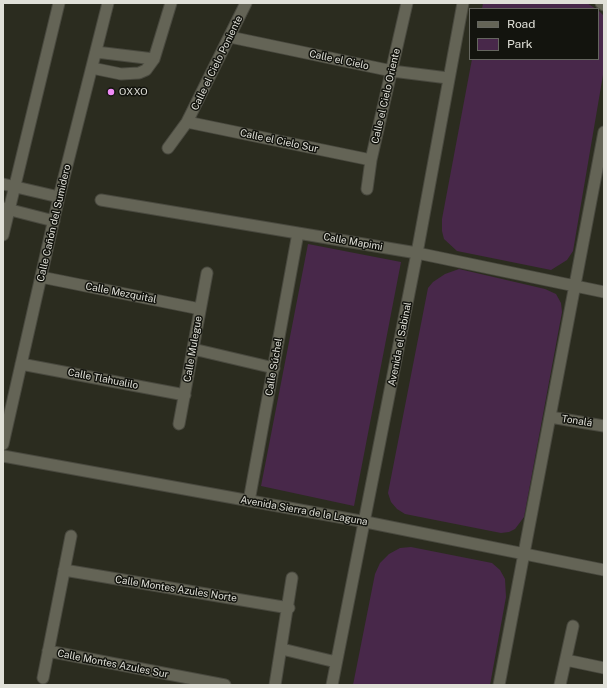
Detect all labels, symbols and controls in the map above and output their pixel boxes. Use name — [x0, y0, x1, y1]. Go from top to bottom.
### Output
legend — [469, 8, 599, 60]
street label: Calle el Cielo Poniente — [189, 14, 245, 112]
text: Road — [507, 17, 535, 31]
text: Park — [507, 37, 533, 51]
street label: Calle el Cielo Oriente — [369, 47, 403, 145]
street label: Calle el Cielo — [308, 48, 370, 72]
place label: OXXO — [119, 86, 148, 98]
marker: OXXO — [106, 87, 116, 97]
street label: Calle el Cielo Sur — [239, 127, 319, 155]
street label: Calle Cañón del Sumidero — [35, 163, 73, 283]
street label: Calle Mapimi — [322, 231, 384, 253]
street label: Calle Mezquital — [85, 280, 157, 306]
street label: Avenida el Sabinal — [386, 301, 414, 387]
street label: Calle Mulegue — [181, 315, 205, 383]
street label: Calle Súchel — [263, 337, 285, 397]
street label: Calle Tlahualilo — [67, 366, 139, 392]
street label: Tonalá — [561, 413, 593, 429]
street label: Avenida Sierra de la Laguna — [239, 494, 369, 528]
street label: Calle Montes Azules Norte — [114, 573, 238, 605]
street label: Calle Montes Azules Sur — [56, 647, 170, 681]

